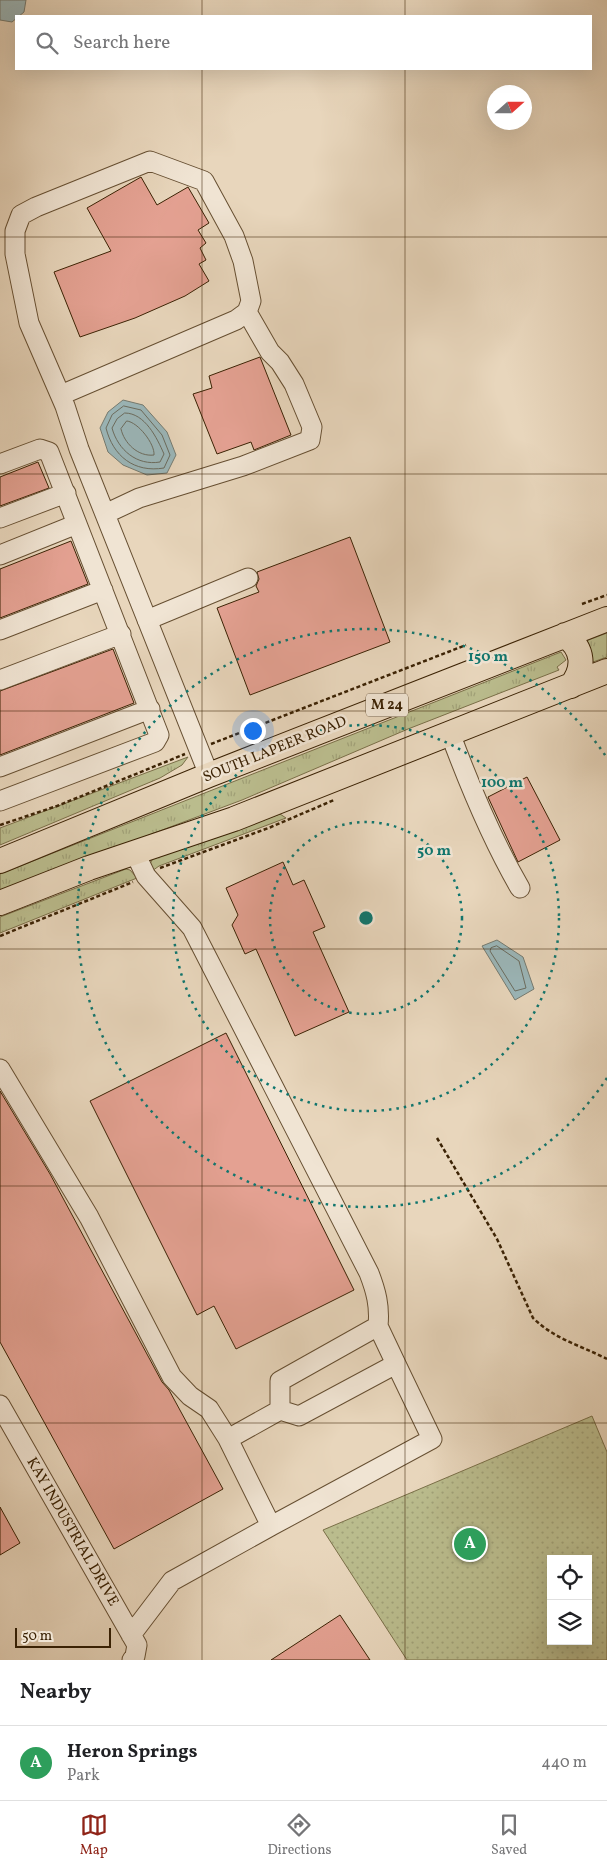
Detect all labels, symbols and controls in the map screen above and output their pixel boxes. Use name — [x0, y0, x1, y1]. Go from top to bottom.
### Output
search box — [15, 15, 592, 70]
icon: search — [33, 29, 61, 57]
text: Search here — [73, 30, 170, 56]
north arrow — [487, 85, 532, 130]
text: 150 m — [468, 647, 508, 668]
road number: M 24 — [366, 694, 408, 716]
street label: SOUTH LAPEER ROAD — [200, 712, 350, 788]
your location — [240, 718, 266, 744]
text: 100 m — [481, 773, 524, 794]
text: 50 m — [417, 841, 451, 862]
centre of rings — [357, 909, 375, 927]
street label: KAY INDUSTRIAL DRIVE — [21, 1454, 123, 1610]
pin: A — [454, 1525, 486, 1563]
map controls — [547, 1555, 592, 1645]
button: locate — [547, 1555, 592, 1600]
button: layers — [547, 1600, 592, 1645]
scale bar — [15, 1625, 111, 1648]
text: 50 m — [22, 1627, 52, 1646]
text: Nearby — [20, 1678, 91, 1707]
text: Heron Springs — [67, 1739, 198, 1765]
text: A — [30, 1752, 42, 1774]
text: 440 m — [541, 1752, 587, 1774]
text: Park — [67, 1765, 100, 1787]
tab: Map — [80, 1811, 108, 1860]
tab: Directions — [267, 1811, 332, 1860]
tab: Saved — [491, 1811, 527, 1860]

